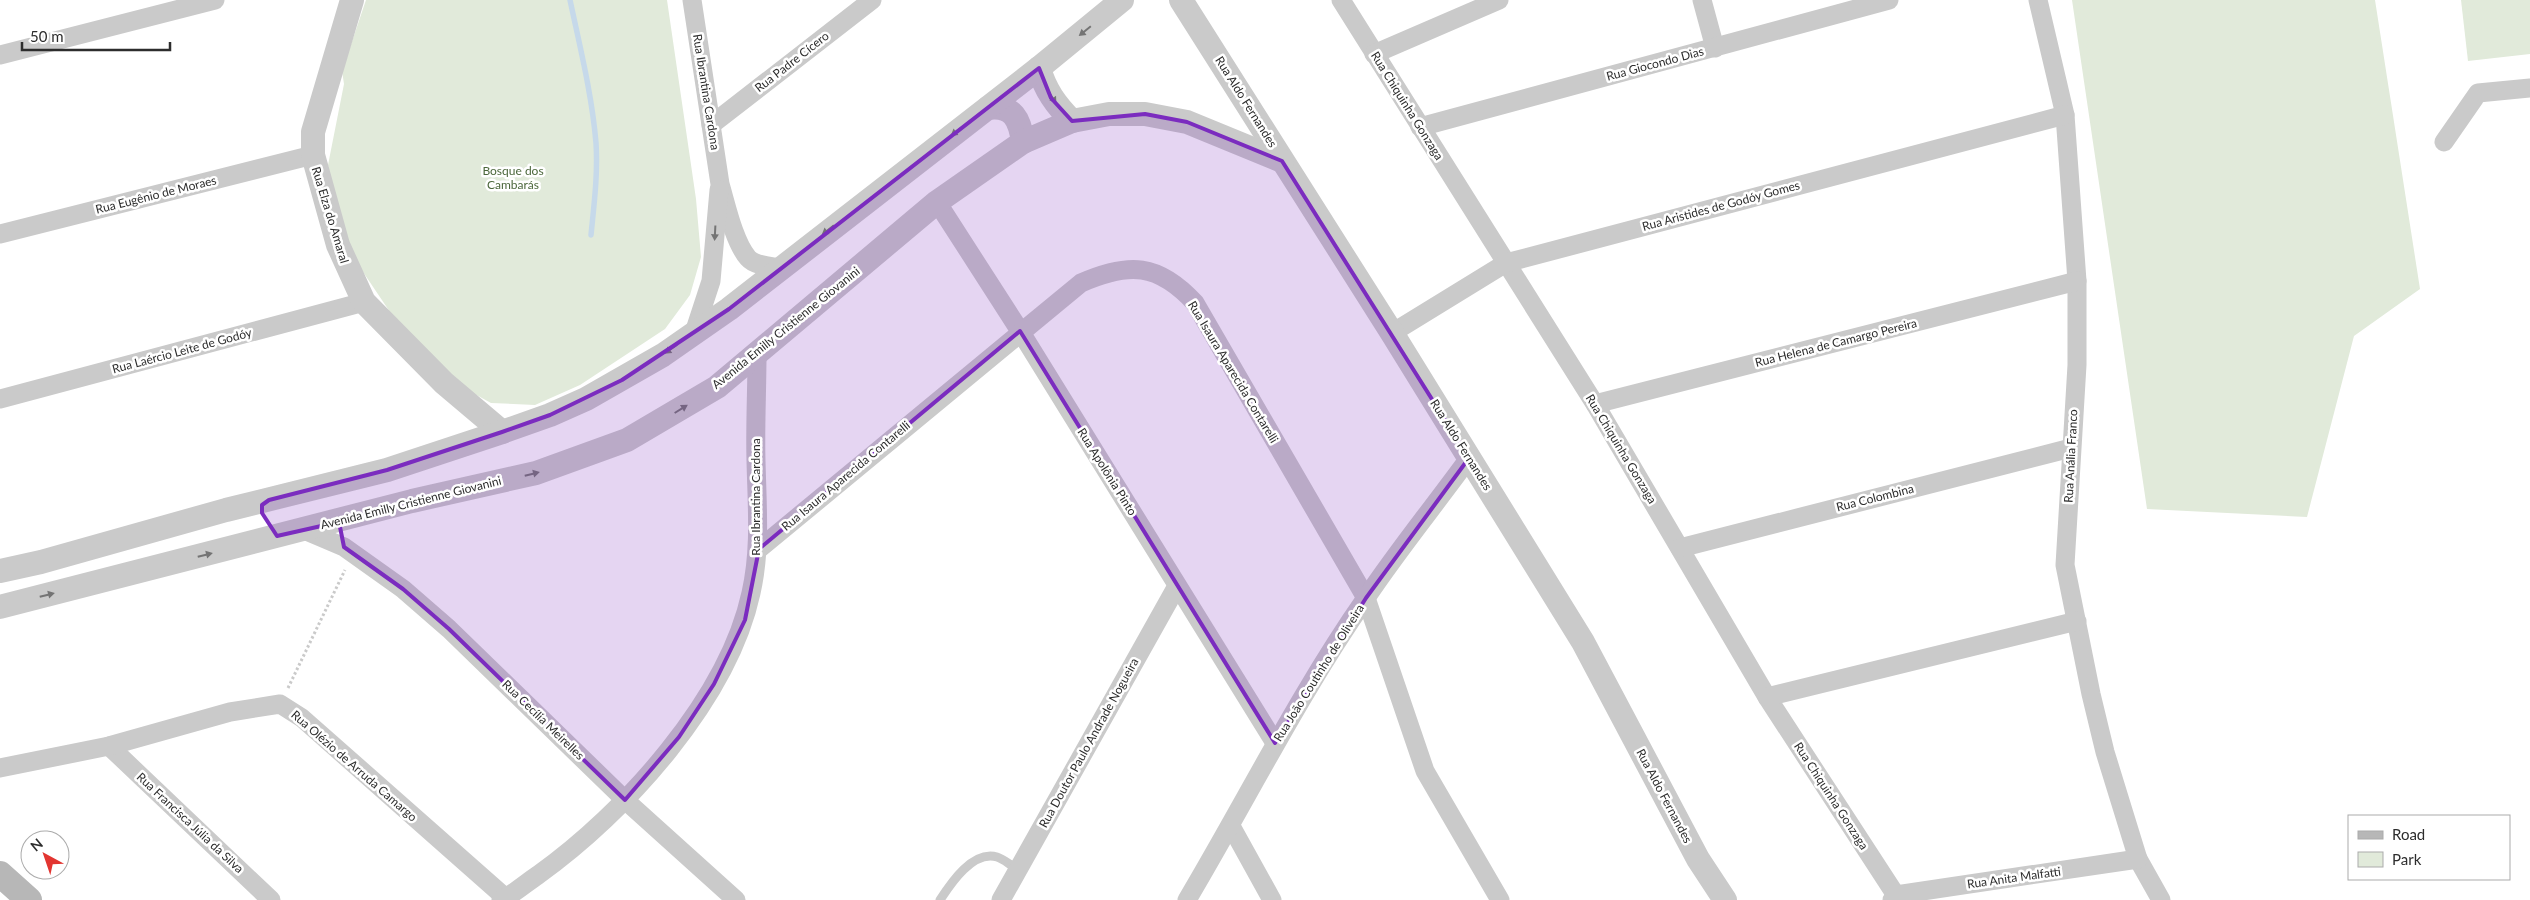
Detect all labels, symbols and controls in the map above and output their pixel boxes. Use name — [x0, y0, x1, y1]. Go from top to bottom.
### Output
scale bar — [22, 20, 170, 52]
one-way arrow — [1078, 25, 1091, 36]
text: 50 m — [30, 27, 64, 45]
street label: Rua Padre Cícero — [752, 28, 832, 95]
street label: Rua Ibrantina Cardona — [690, 33, 723, 151]
street label: Rua Giocondo Dias — [1605, 43, 1705, 84]
street label: Rua Chiquinha Gonzaga — [1368, 49, 1447, 163]
street label: Rua Aldo Fernandes — [1212, 53, 1281, 150]
one-way arrow — [1047, 90, 1056, 104]
one-way arrow — [951, 126, 964, 137]
park label: Bosque dos Cambarás — [482, 163, 544, 192]
street label: Rua Elza do Amaral — [309, 165, 352, 265]
street label: Rua Eugênio de Moraes — [94, 172, 218, 217]
street label: Rua Aristides de Godóy Gomes — [1640, 177, 1801, 234]
one-way arrow — [711, 225, 719, 241]
one-way arrow — [822, 225, 835, 236]
street label: Avenida Emilly Cristienne Giovanini — [709, 263, 863, 392]
street label: Rua Isaura Aparecida Contarelli — [1185, 298, 1282, 446]
street label: Rua Helena de Camargo Pereira — [1753, 315, 1918, 370]
street label: Rua Laércio Leite de Godóy — [110, 324, 254, 376]
one-way arrow — [664, 344, 677, 354]
street label: Rua Chiquinha Gonzaga — [1583, 391, 1660, 506]
street label: Rua Aldo Fernandes — [1427, 396, 1496, 493]
one-way arrow — [674, 405, 687, 414]
street label: Rua Anália Franco — [2061, 409, 2080, 503]
street label: Rua Isaura Aparecida Contarelli — [778, 417, 913, 534]
street label: Rua Apolônia Pinto — [1075, 425, 1140, 518]
street label: Rua Ibrantina Cardona — [748, 438, 763, 556]
one-way arrow — [525, 469, 540, 477]
street label: Avenida Emilly Cristienne Giovanini — [319, 473, 503, 532]
street label: Rua Colombina — [1835, 481, 1915, 514]
one-way arrow — [197, 551, 212, 559]
one-way arrow — [40, 591, 55, 599]
street label: Rua João Coutinho de Oliveira — [1270, 601, 1367, 744]
street label: Rua Doutor Paulo Andrade Nogueira — [1036, 655, 1142, 830]
street label: Rua Cecília Meirelles — [499, 677, 588, 763]
street label: Rua Olézio de Arruda Camargo — [288, 707, 420, 824]
street label: Rua Chiquinha Gonzaga — [1791, 739, 1872, 852]
street label: Rua Aldo Fernandes — [1633, 746, 1696, 846]
street label: Rua Francisca Júlia da Silva — [134, 769, 247, 876]
legend — [2348, 815, 2510, 880]
text: Road — [2392, 825, 2425, 843]
north arrow — [20, 830, 70, 880]
text: N — [27, 835, 46, 855]
text: Park — [2392, 850, 2422, 868]
street label: Rua Anita Malfatti — [1966, 863, 2062, 892]

